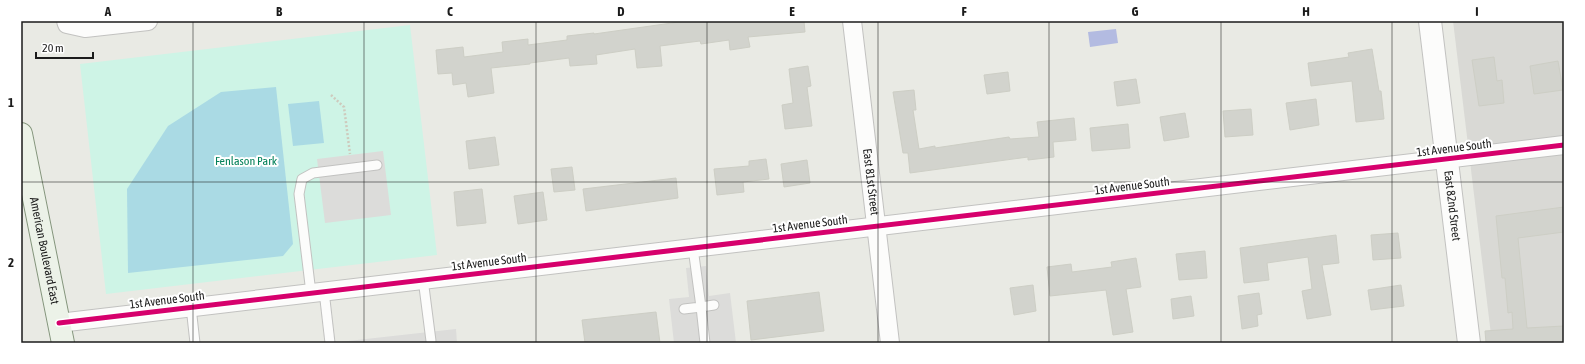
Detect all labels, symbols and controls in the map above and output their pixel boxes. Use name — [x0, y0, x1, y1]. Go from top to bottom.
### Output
text: A — [104, 4, 112, 19]
text: B — [276, 4, 283, 19]
text: C — [447, 4, 453, 19]
text: D — [617, 4, 625, 19]
text: E — [789, 4, 795, 19]
text: F — [961, 4, 967, 19]
text: G — [1132, 4, 1139, 19]
text: H — [1302, 4, 1310, 19]
text: I — [1475, 4, 1479, 19]
scale bar — [36, 34, 93, 60]
text: 20 m — [42, 41, 64, 55]
text: 1 — [8, 95, 14, 110]
street label: 1st Avenue South — [1416, 136, 1492, 160]
street label: East 81st Street — [860, 148, 882, 217]
park label: Fenlason Park — [215, 154, 278, 168]
street label: East 82nd Street — [1441, 170, 1464, 242]
street label: 1st Avenue South — [1094, 174, 1170, 198]
street label: American Boulevard East — [27, 196, 62, 306]
street label: 1st Avenue South — [772, 212, 848, 236]
street label: 1st Avenue South — [451, 250, 527, 274]
text: 2 — [8, 255, 14, 270]
street label: 1st Avenue South — [129, 288, 205, 312]

